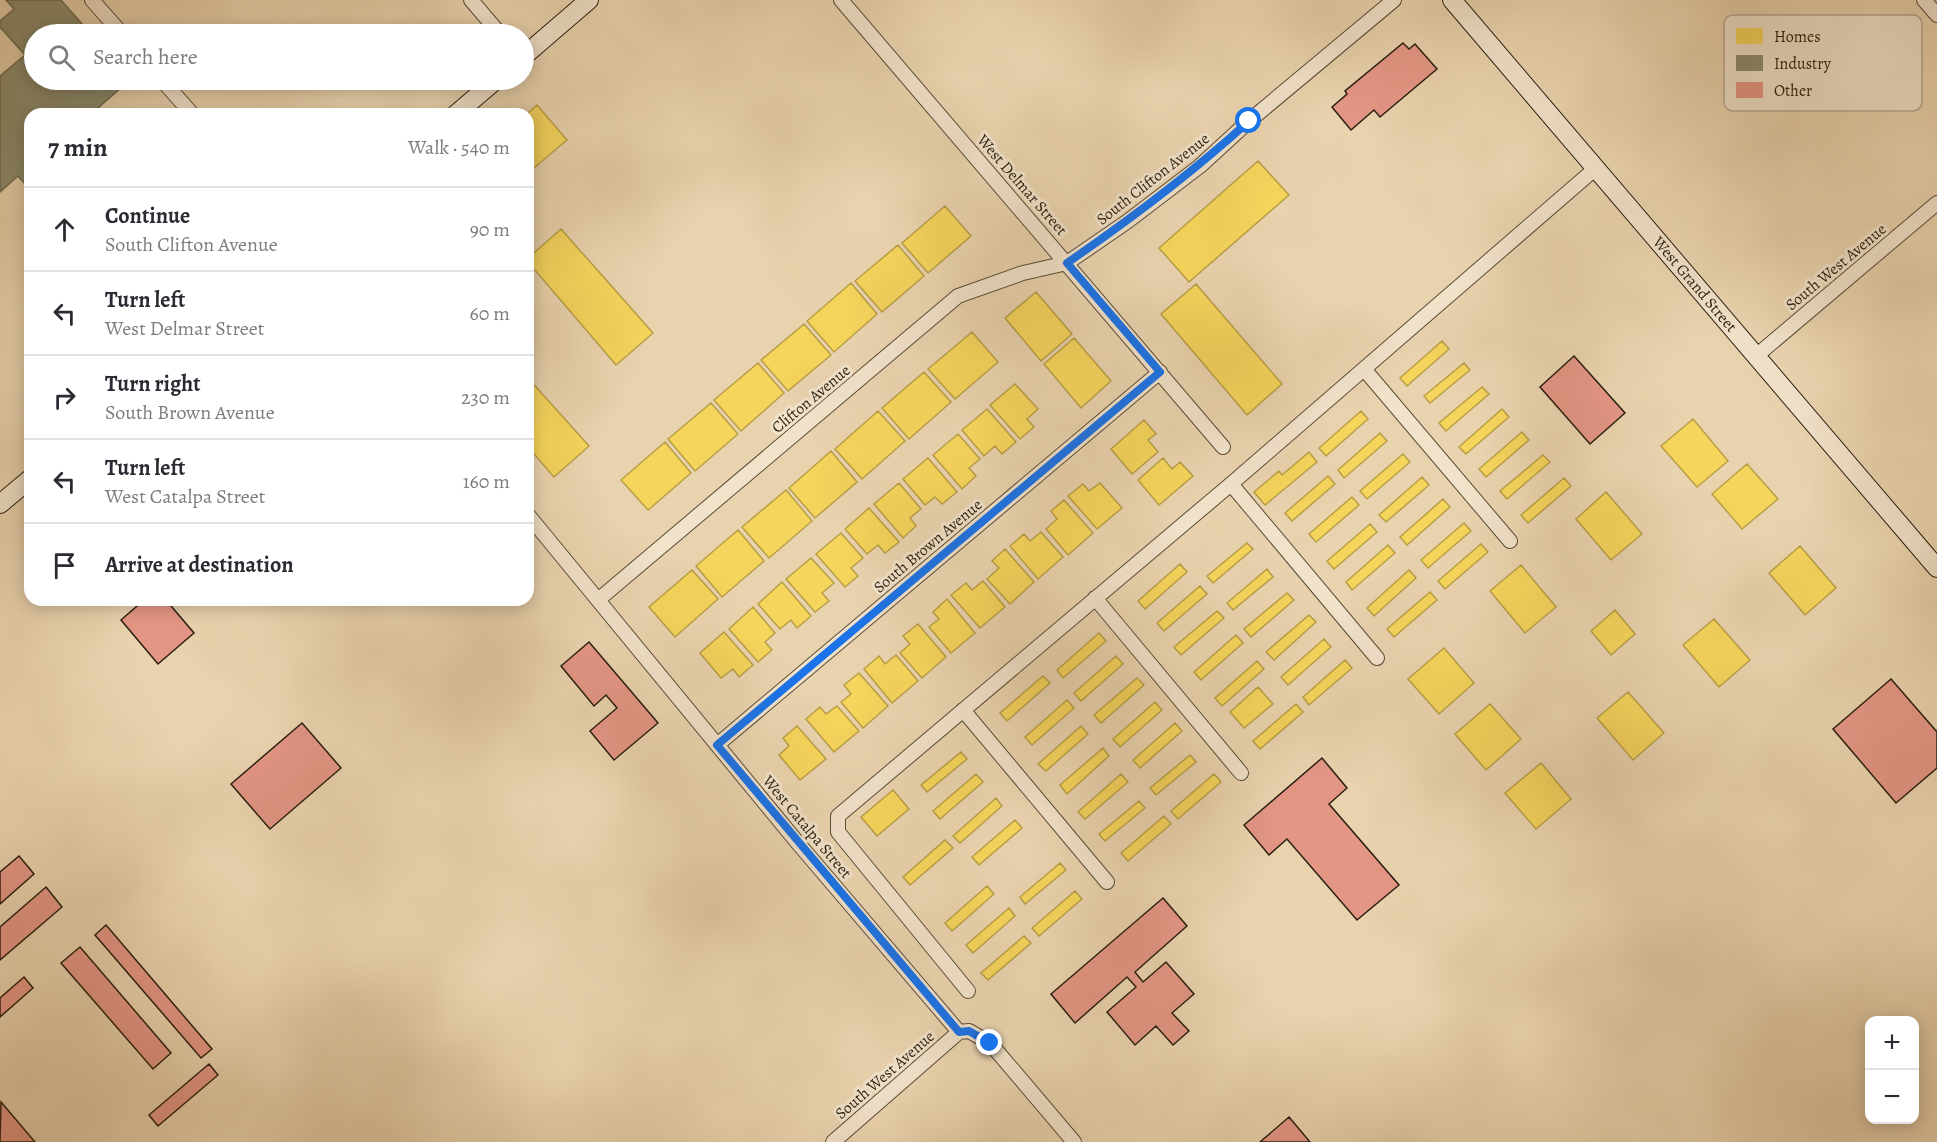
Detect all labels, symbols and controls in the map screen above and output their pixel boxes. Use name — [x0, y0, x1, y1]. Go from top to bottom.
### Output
legend — [1724, 15, 1922, 111]
search box — [24, 24, 534, 90]
text: Homes — [1774, 26, 1821, 48]
icon: search — [45, 41, 78, 74]
text: Search here — [93, 42, 198, 72]
text: Industry — [1774, 53, 1832, 75]
text: Other — [1774, 80, 1812, 102]
route start — [1235, 107, 1261, 133]
street label: South Clifton Avenue — [1092, 128, 1214, 230]
street label: West Delmar Street — [971, 129, 1072, 240]
text: 7 min — [48, 130, 108, 165]
text: Walk · 540 m — [408, 134, 510, 161]
text: Continue — [105, 201, 190, 231]
icon: ahead — [48, 213, 81, 246]
text: 90 m — [470, 216, 510, 243]
street label: South West Avenue — [1781, 218, 1891, 316]
text: South Clifton Avenue — [105, 231, 278, 258]
street label: West Grand Street — [1647, 231, 1742, 337]
text: Turn left — [105, 285, 185, 315]
icon: left — [48, 297, 81, 330]
text: 60 m — [470, 300, 510, 327]
text: West Delmar Street — [105, 315, 264, 342]
street label: Clifton Avenue — [767, 360, 855, 438]
text: Turn right — [105, 369, 201, 399]
icon: right — [48, 381, 81, 414]
text: 230 m — [461, 384, 510, 411]
text: South Brown Avenue — [105, 399, 275, 426]
text: Turn left — [105, 453, 185, 483]
icon: left — [48, 465, 81, 498]
text: 160 m — [463, 468, 510, 495]
text: West Catalpa Street — [105, 483, 265, 510]
street label: South Brown Avenue — [869, 494, 987, 598]
icon: arrive — [48, 549, 81, 582]
text: Arrive at destination — [105, 550, 294, 580]
street label: West Catalpa Street — [757, 770, 857, 883]
map controls — [1865, 1016, 1919, 1124]
button: + — [1865, 1016, 1919, 1070]
street label: South West Avenue — [831, 1026, 939, 1124]
route end — [976, 1029, 1002, 1055]
button: − — [1865, 1070, 1919, 1124]

